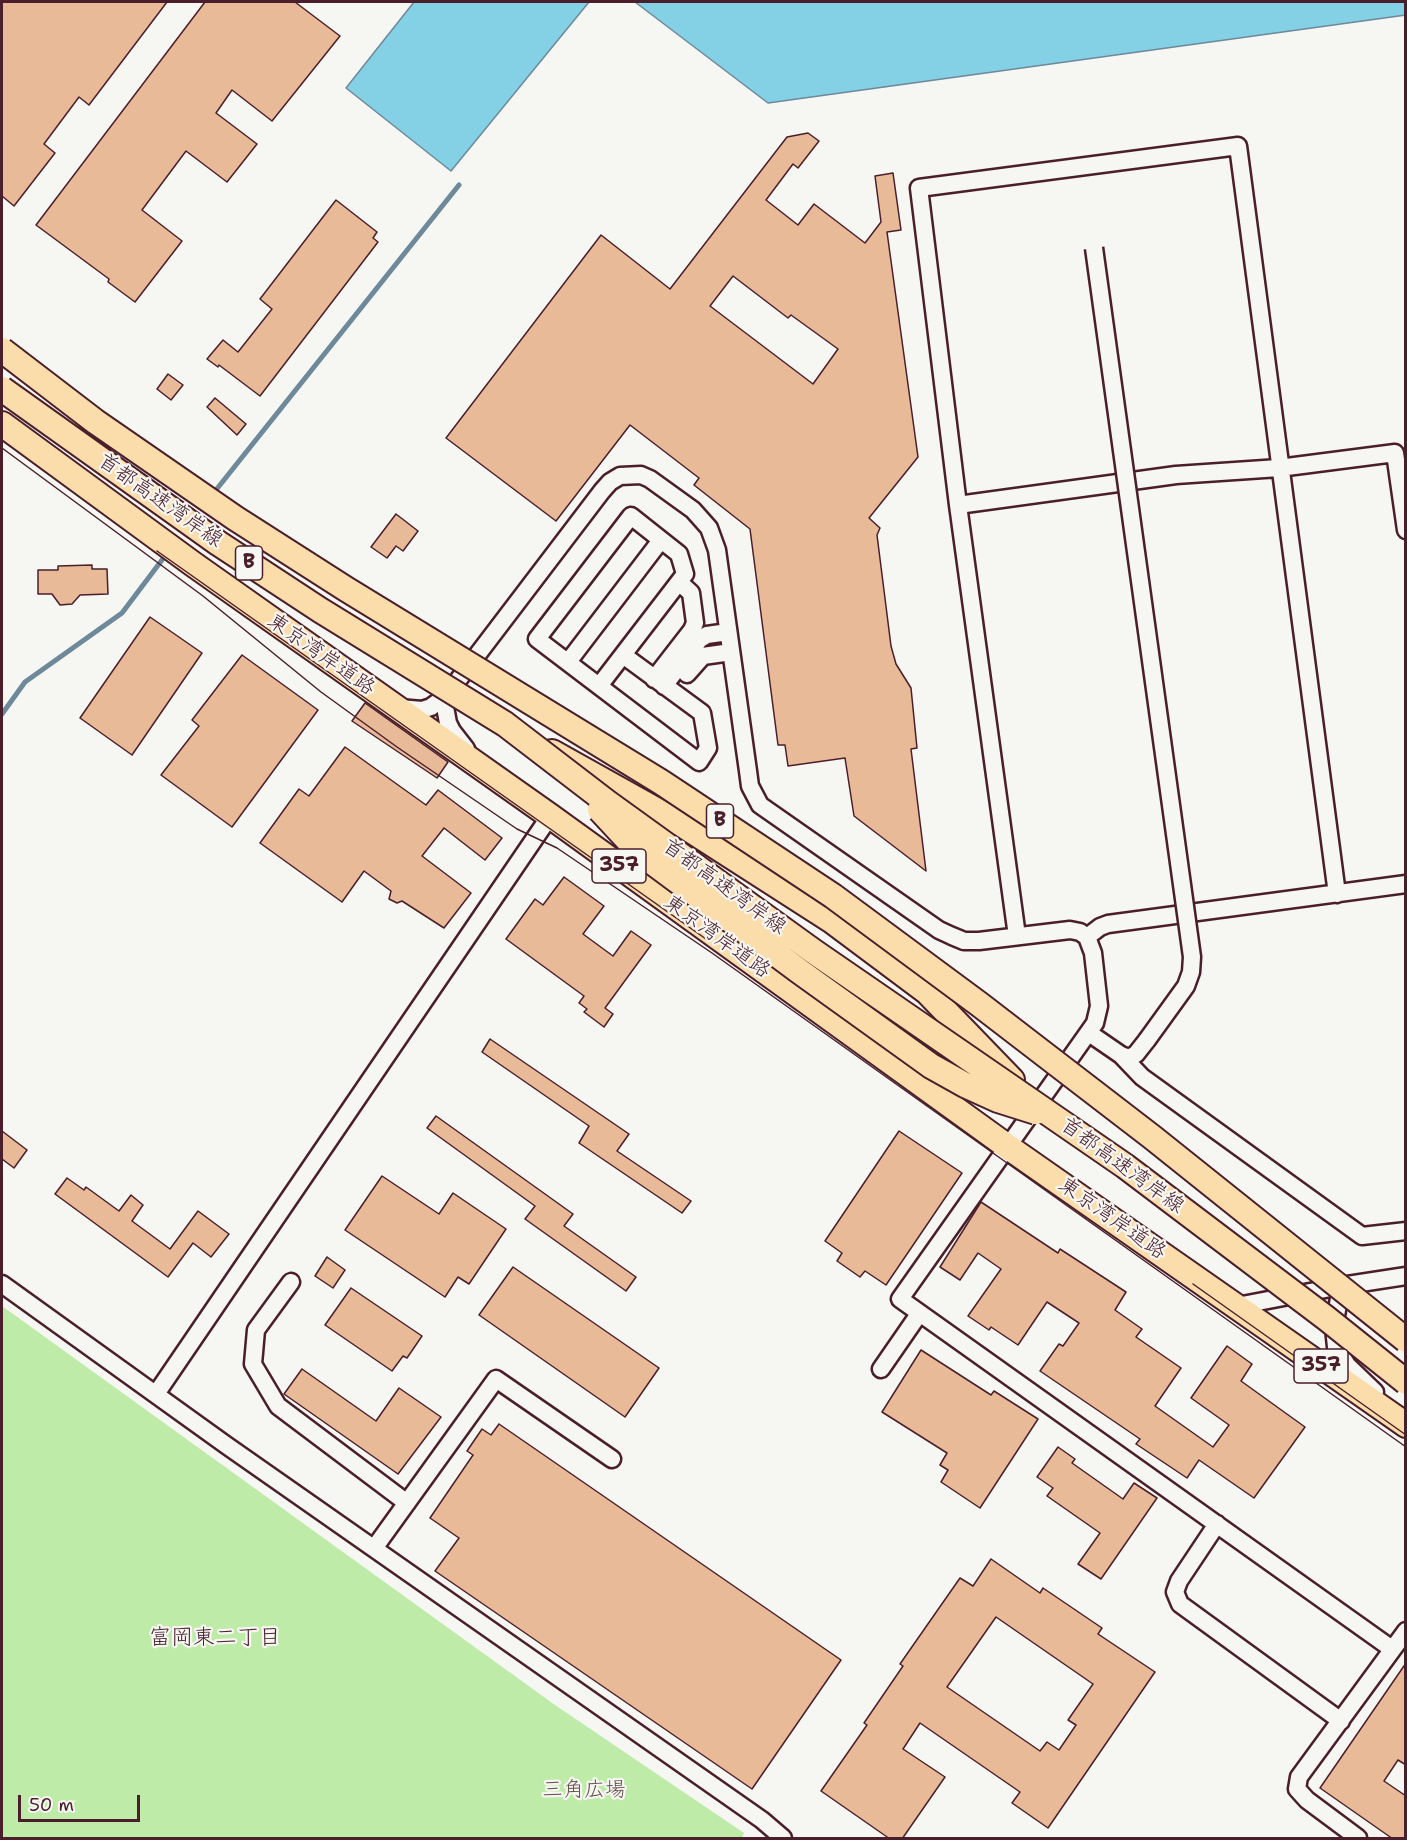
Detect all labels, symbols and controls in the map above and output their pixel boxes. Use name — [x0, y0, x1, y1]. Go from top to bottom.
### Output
street label: 首都高速湾岸線 — [93, 449, 227, 553]
road number: B — [236, 546, 262, 580]
street label: 東京湾岸道路 — [262, 609, 380, 701]
road number: B — [706, 804, 734, 838]
street label: 首都高速湾岸線 — [657, 834, 791, 940]
road number: 357 — [592, 849, 646, 883]
street label: 東京湾岸道路 — [659, 890, 775, 984]
street label: 首都高速湾岸線 — [1055, 1113, 1189, 1219]
street label: 東京湾岸道路 — [1053, 1173, 1171, 1265]
road number: 357 — [1294, 1349, 1348, 1383]
district label: 富岡東二丁目 — [149, 1625, 281, 1651]
park label: 三角広場 — [542, 1778, 626, 1804]
scale bar — [21, 1783, 142, 1821]
text: 50 m — [29, 1793, 74, 1817]

